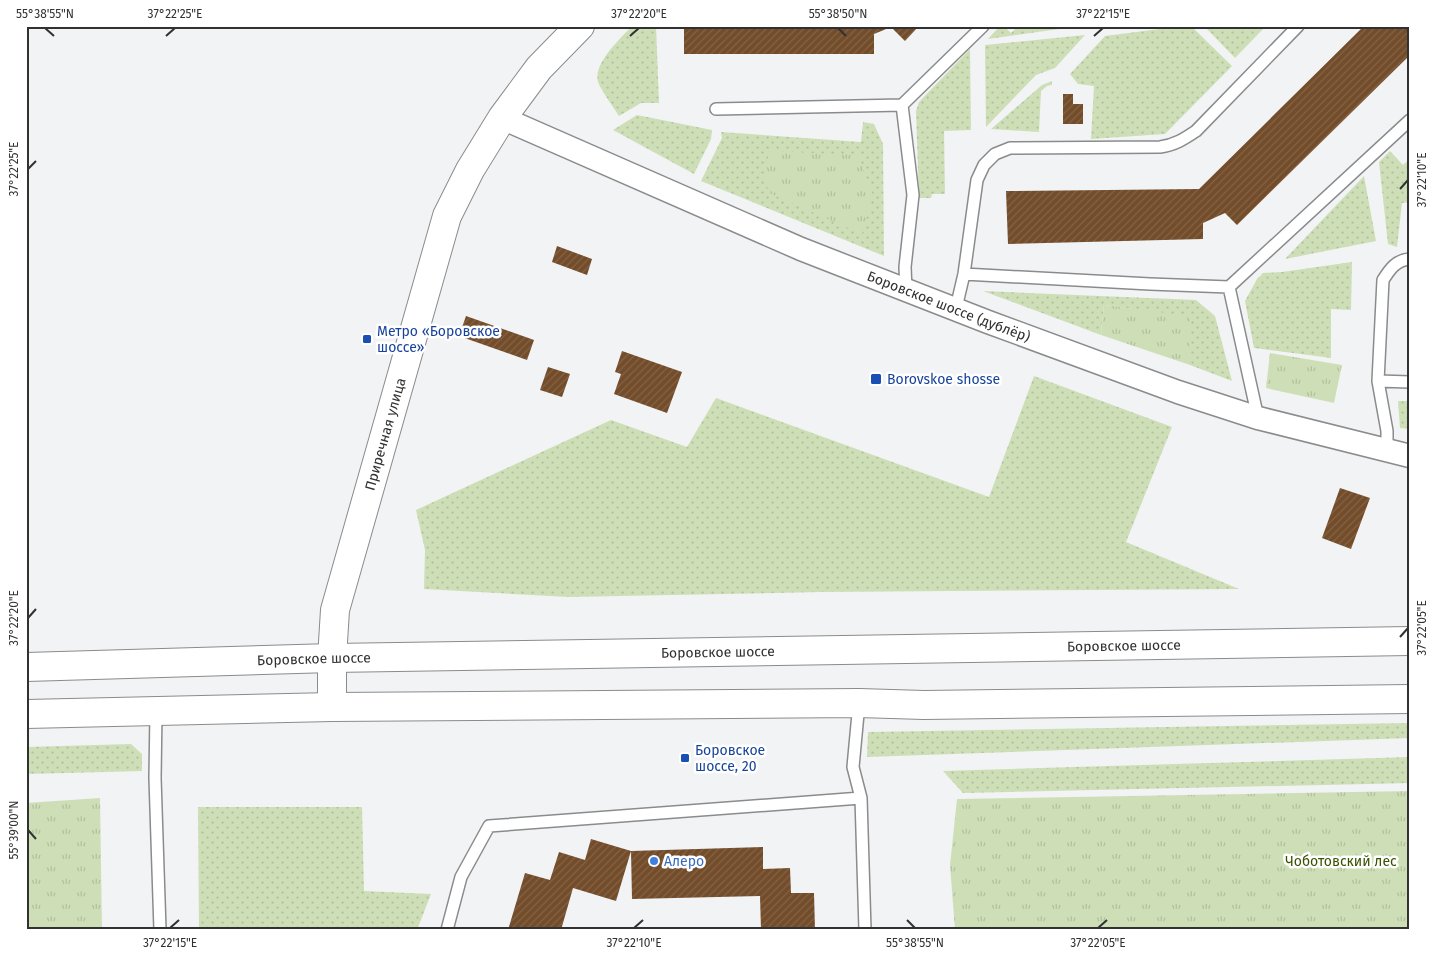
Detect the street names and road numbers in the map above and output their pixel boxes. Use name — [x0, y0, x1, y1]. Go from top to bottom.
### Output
street label: Боровское шоссе (дублёр) — [865, 267, 1033, 345]
street label: Приречная улица — [361, 376, 409, 492]
street label: Боровское шоссе — [1067, 636, 1181, 655]
street label: Боровское шоссе — [661, 643, 775, 661]
street label: Боровское шоссе — [257, 649, 371, 669]

